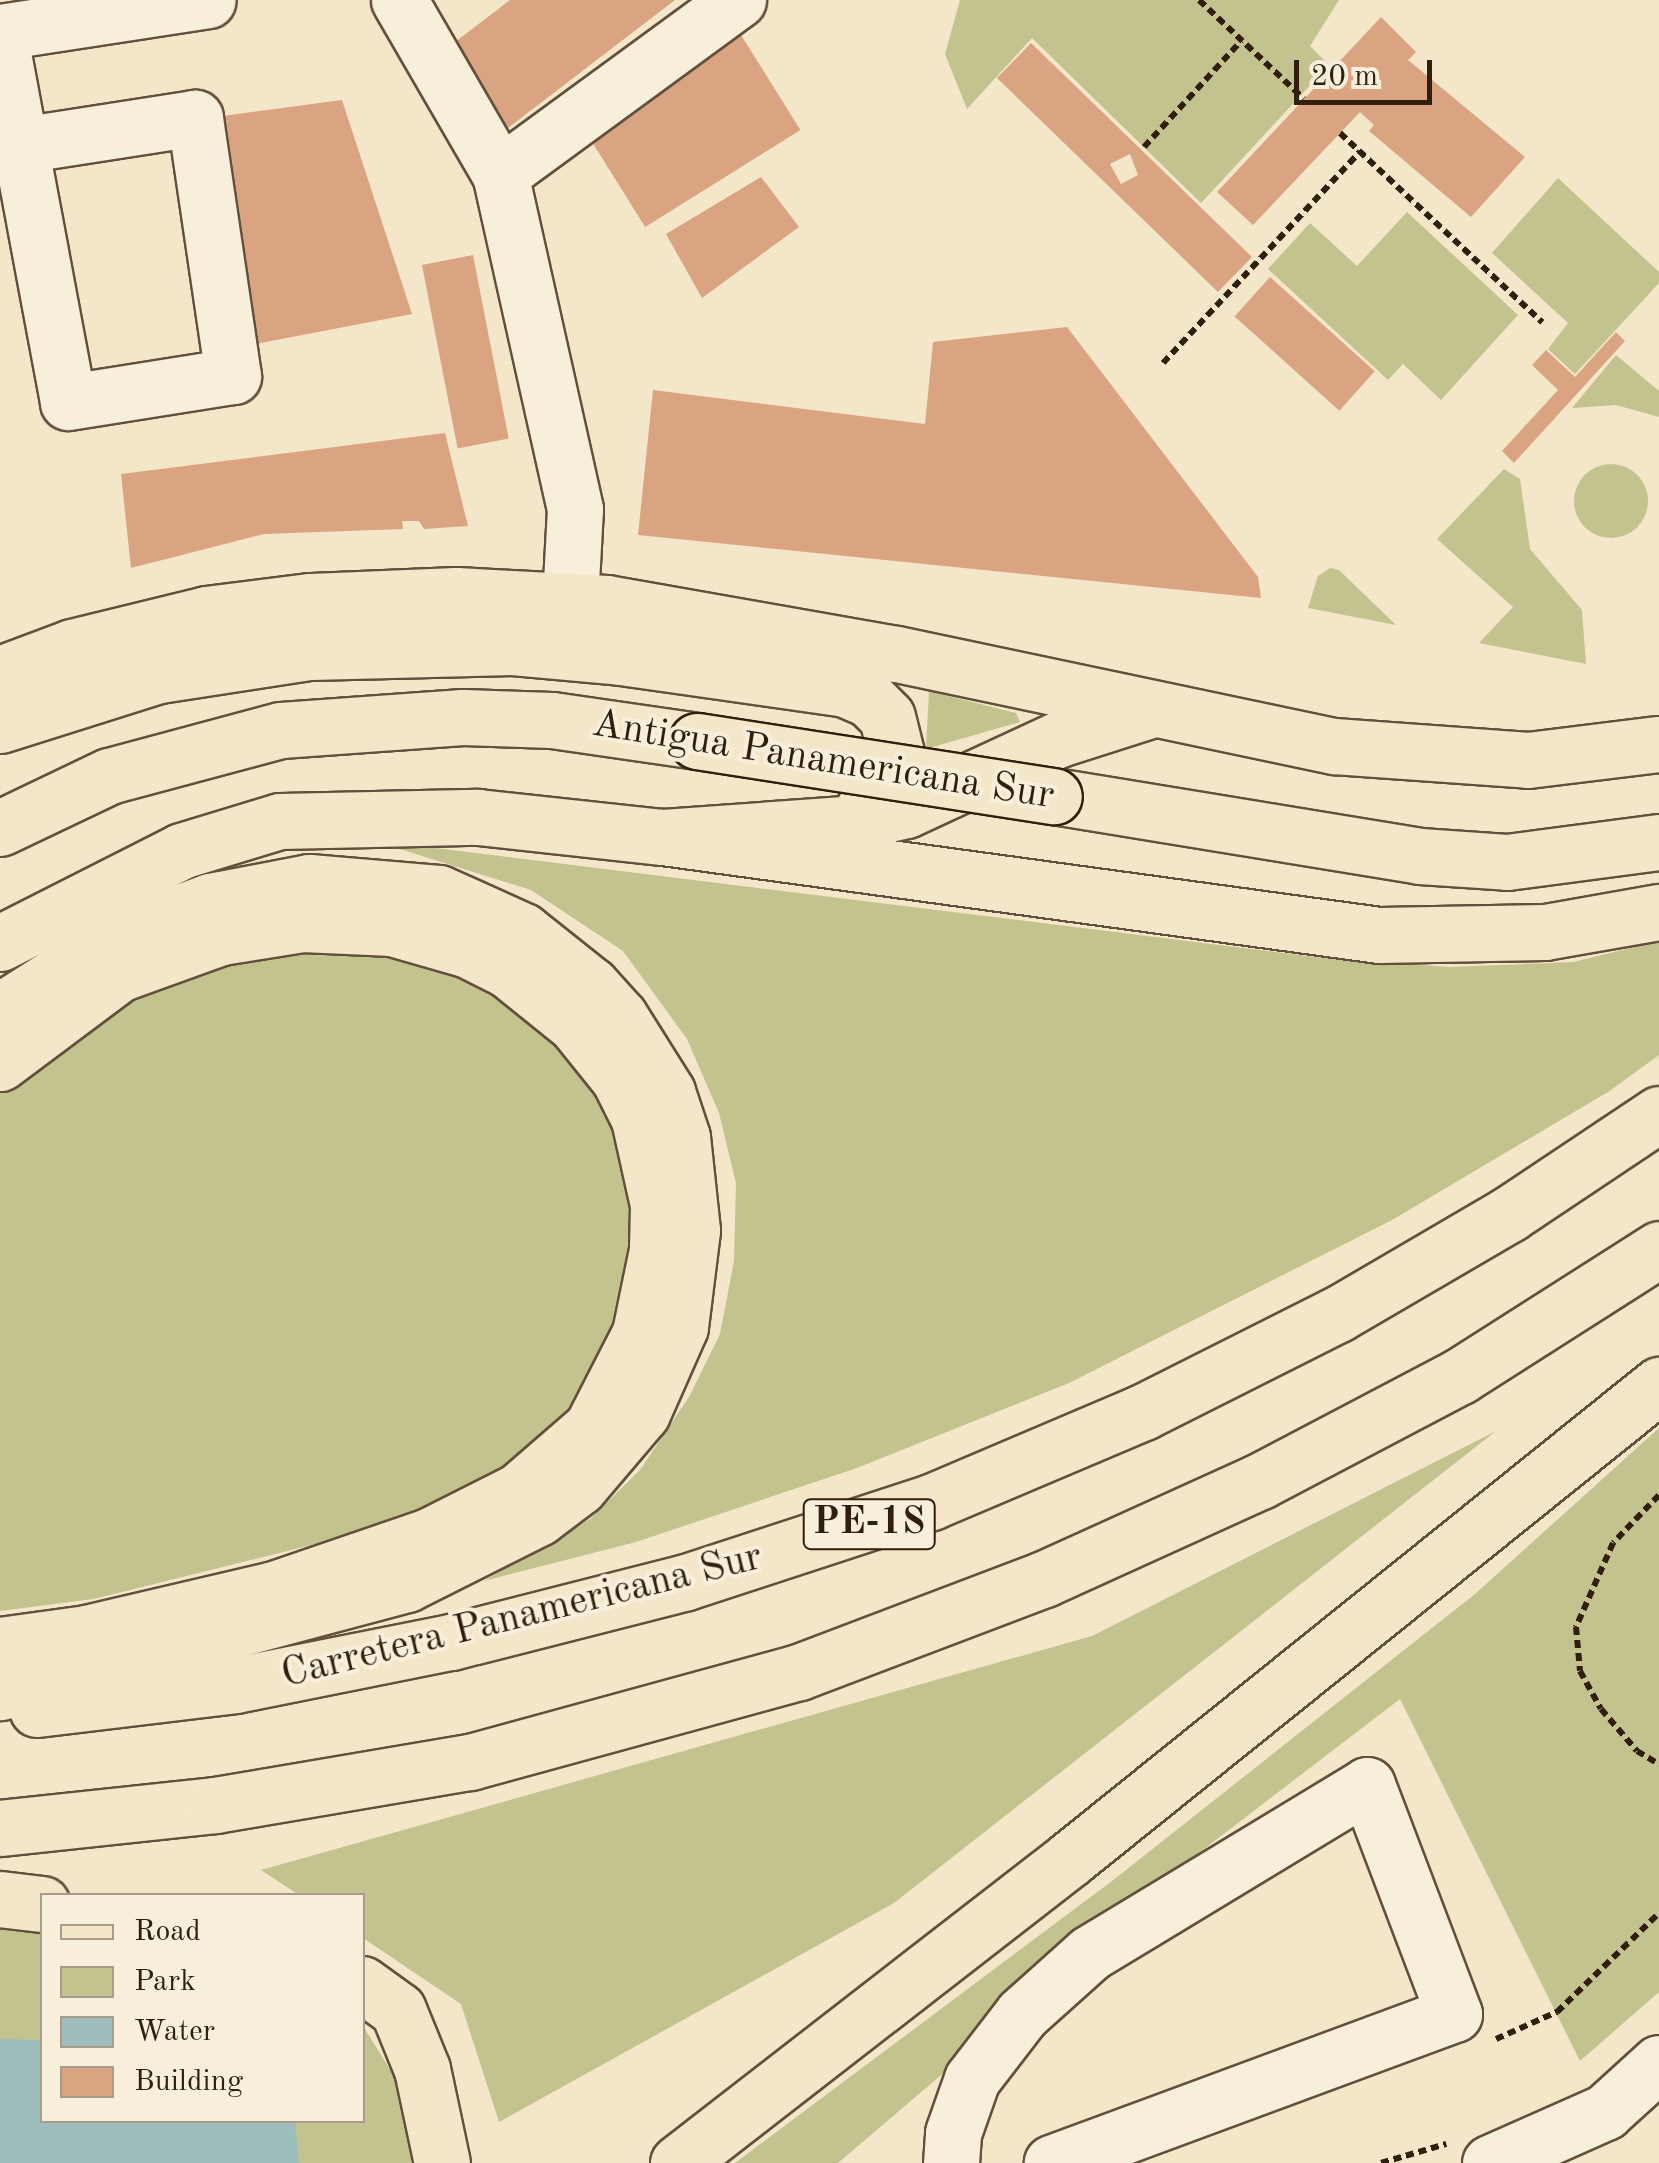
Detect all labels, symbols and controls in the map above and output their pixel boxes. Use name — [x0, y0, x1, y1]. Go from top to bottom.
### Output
scale bar — [1299, 40, 1436, 102]
text: 20 m — [1311, 62, 1378, 92]
street label: Antigua Panamericana Sur — [589, 701, 1057, 821]
road number: PE-1S — [802, 1491, 936, 1557]
street label: Carretera Panamericana Sur — [277, 1534, 767, 1700]
legend — [40, 1893, 365, 2123]
text: Road — [134, 1917, 201, 1947]
text: Park — [134, 1967, 196, 1997]
text: Water — [134, 2017, 215, 2047]
text: Building — [134, 2067, 243, 2097]

